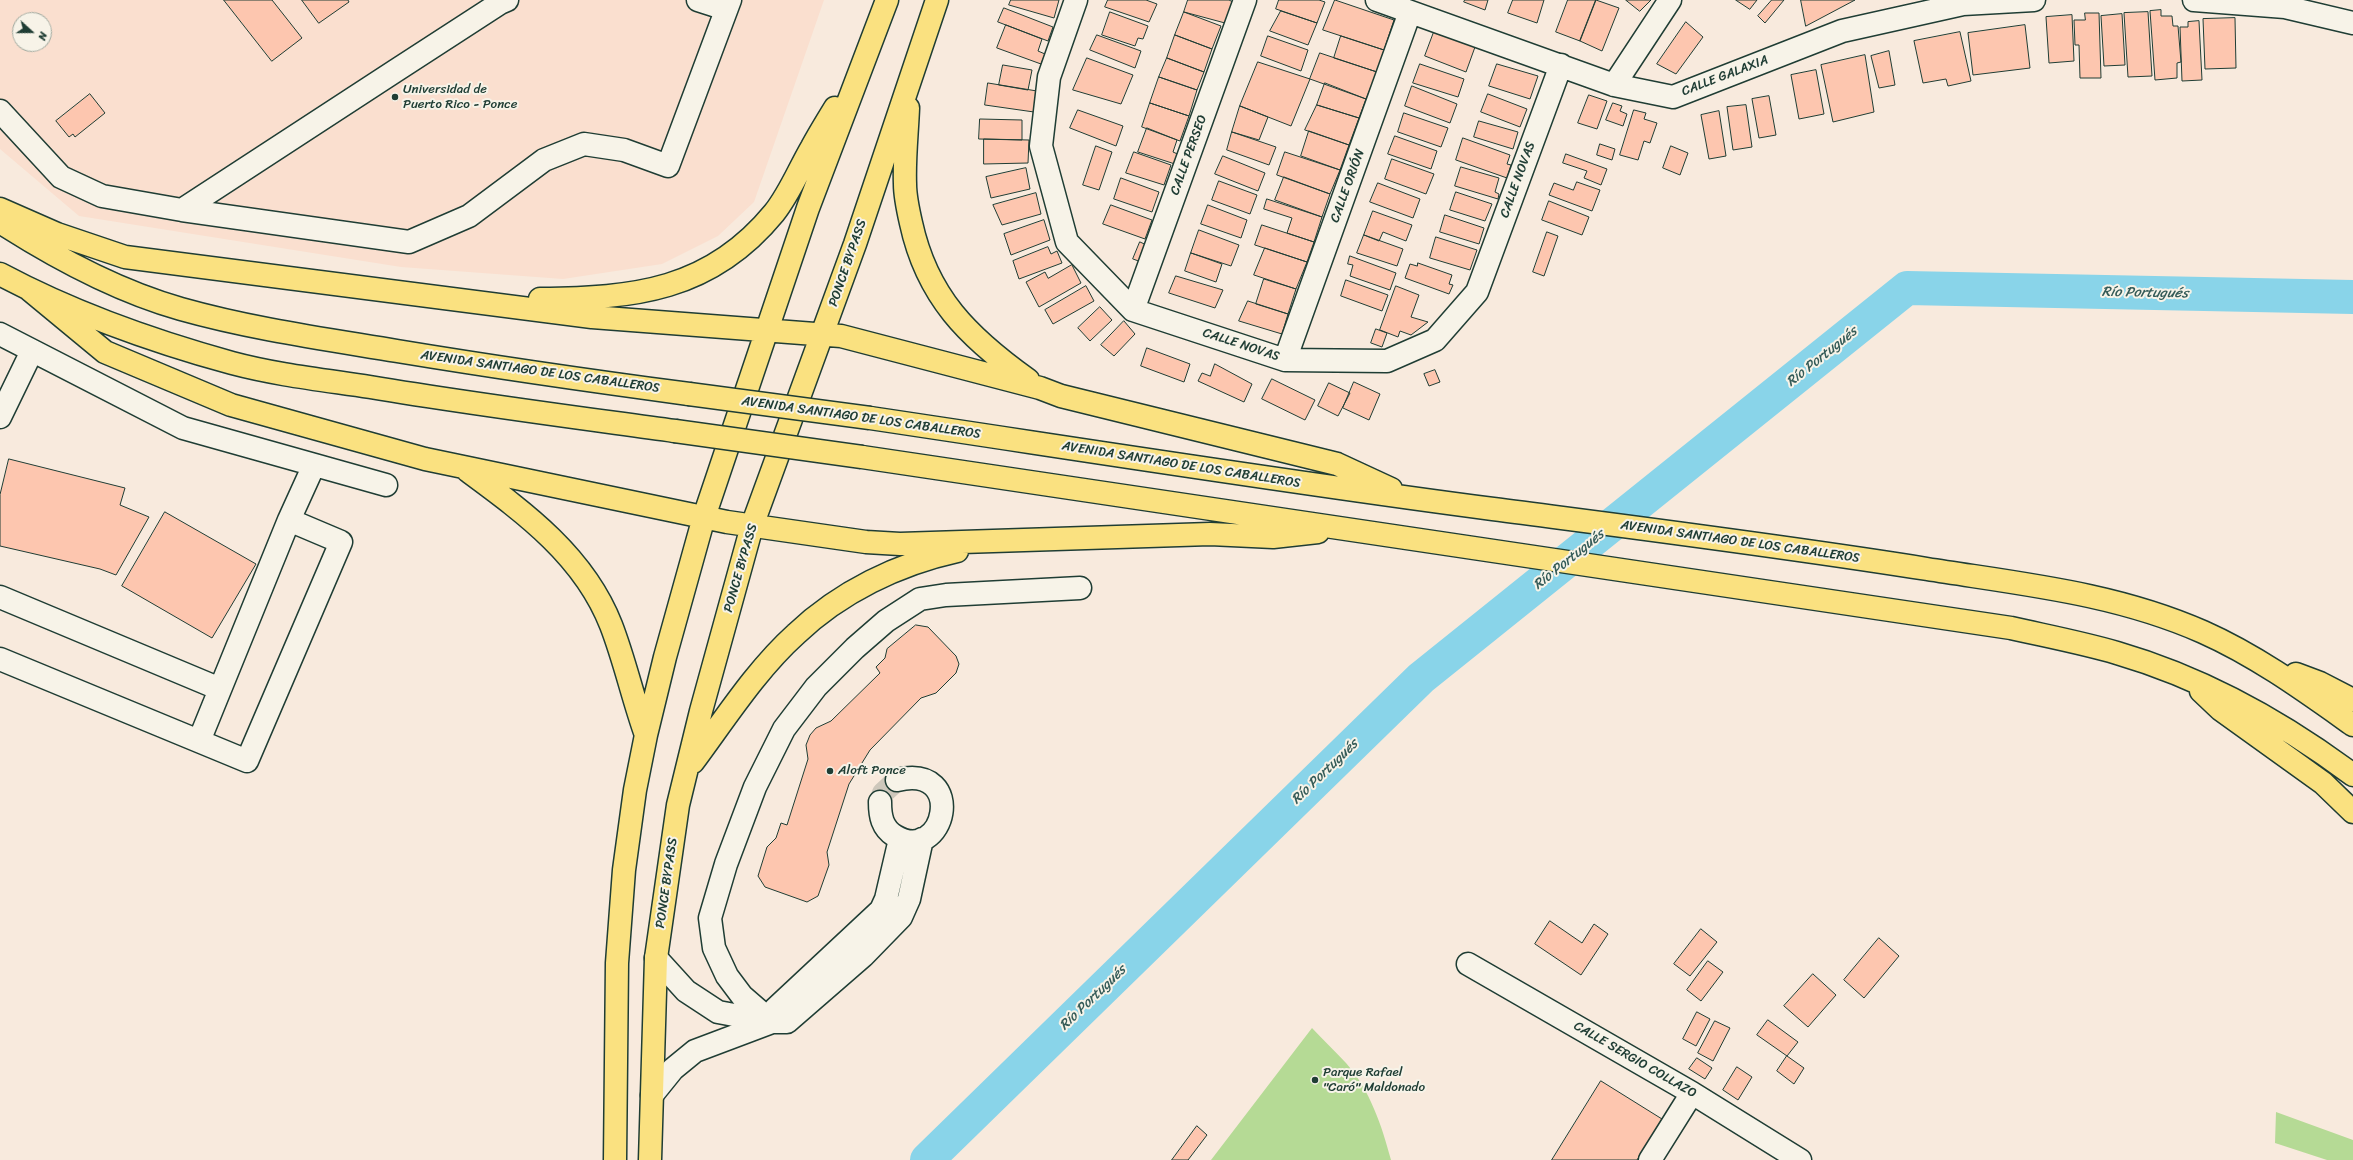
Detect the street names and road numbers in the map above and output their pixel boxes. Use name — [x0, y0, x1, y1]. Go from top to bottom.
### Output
street label: CALLE GALAXIA — [1680, 52, 1770, 100]
street label: CALLE PERSEO — [1167, 113, 1211, 197]
street label: CALLE NOVAS — [1497, 140, 1539, 220]
street label: CALLE ORIÓN — [1327, 147, 1369, 225]
street label: PONCE BYPASS — [826, 217, 870, 309]
street label: CALLE NOVAS — [1201, 325, 1281, 365]
street label: AVENIDA SANTIAGO DE LOS CABALLEROS — [420, 347, 660, 397]
street label: AVENIDA SANTIAGO DE LOS CABALLEROS — [741, 393, 981, 443]
street label: AVENIDA SANTIAGO DE LOS CABALLEROS — [1061, 438, 1301, 492]
street label: AVENIDA SANTIAGO DE LOS CABALLEROS — [1620, 517, 1860, 567]
street label: PONCE BYPASS — [721, 522, 761, 614]
street label: PONCE BYPASS — [653, 837, 681, 929]
street label: CALLE SERGIO COLLAZO — [1571, 1018, 1699, 1102]

